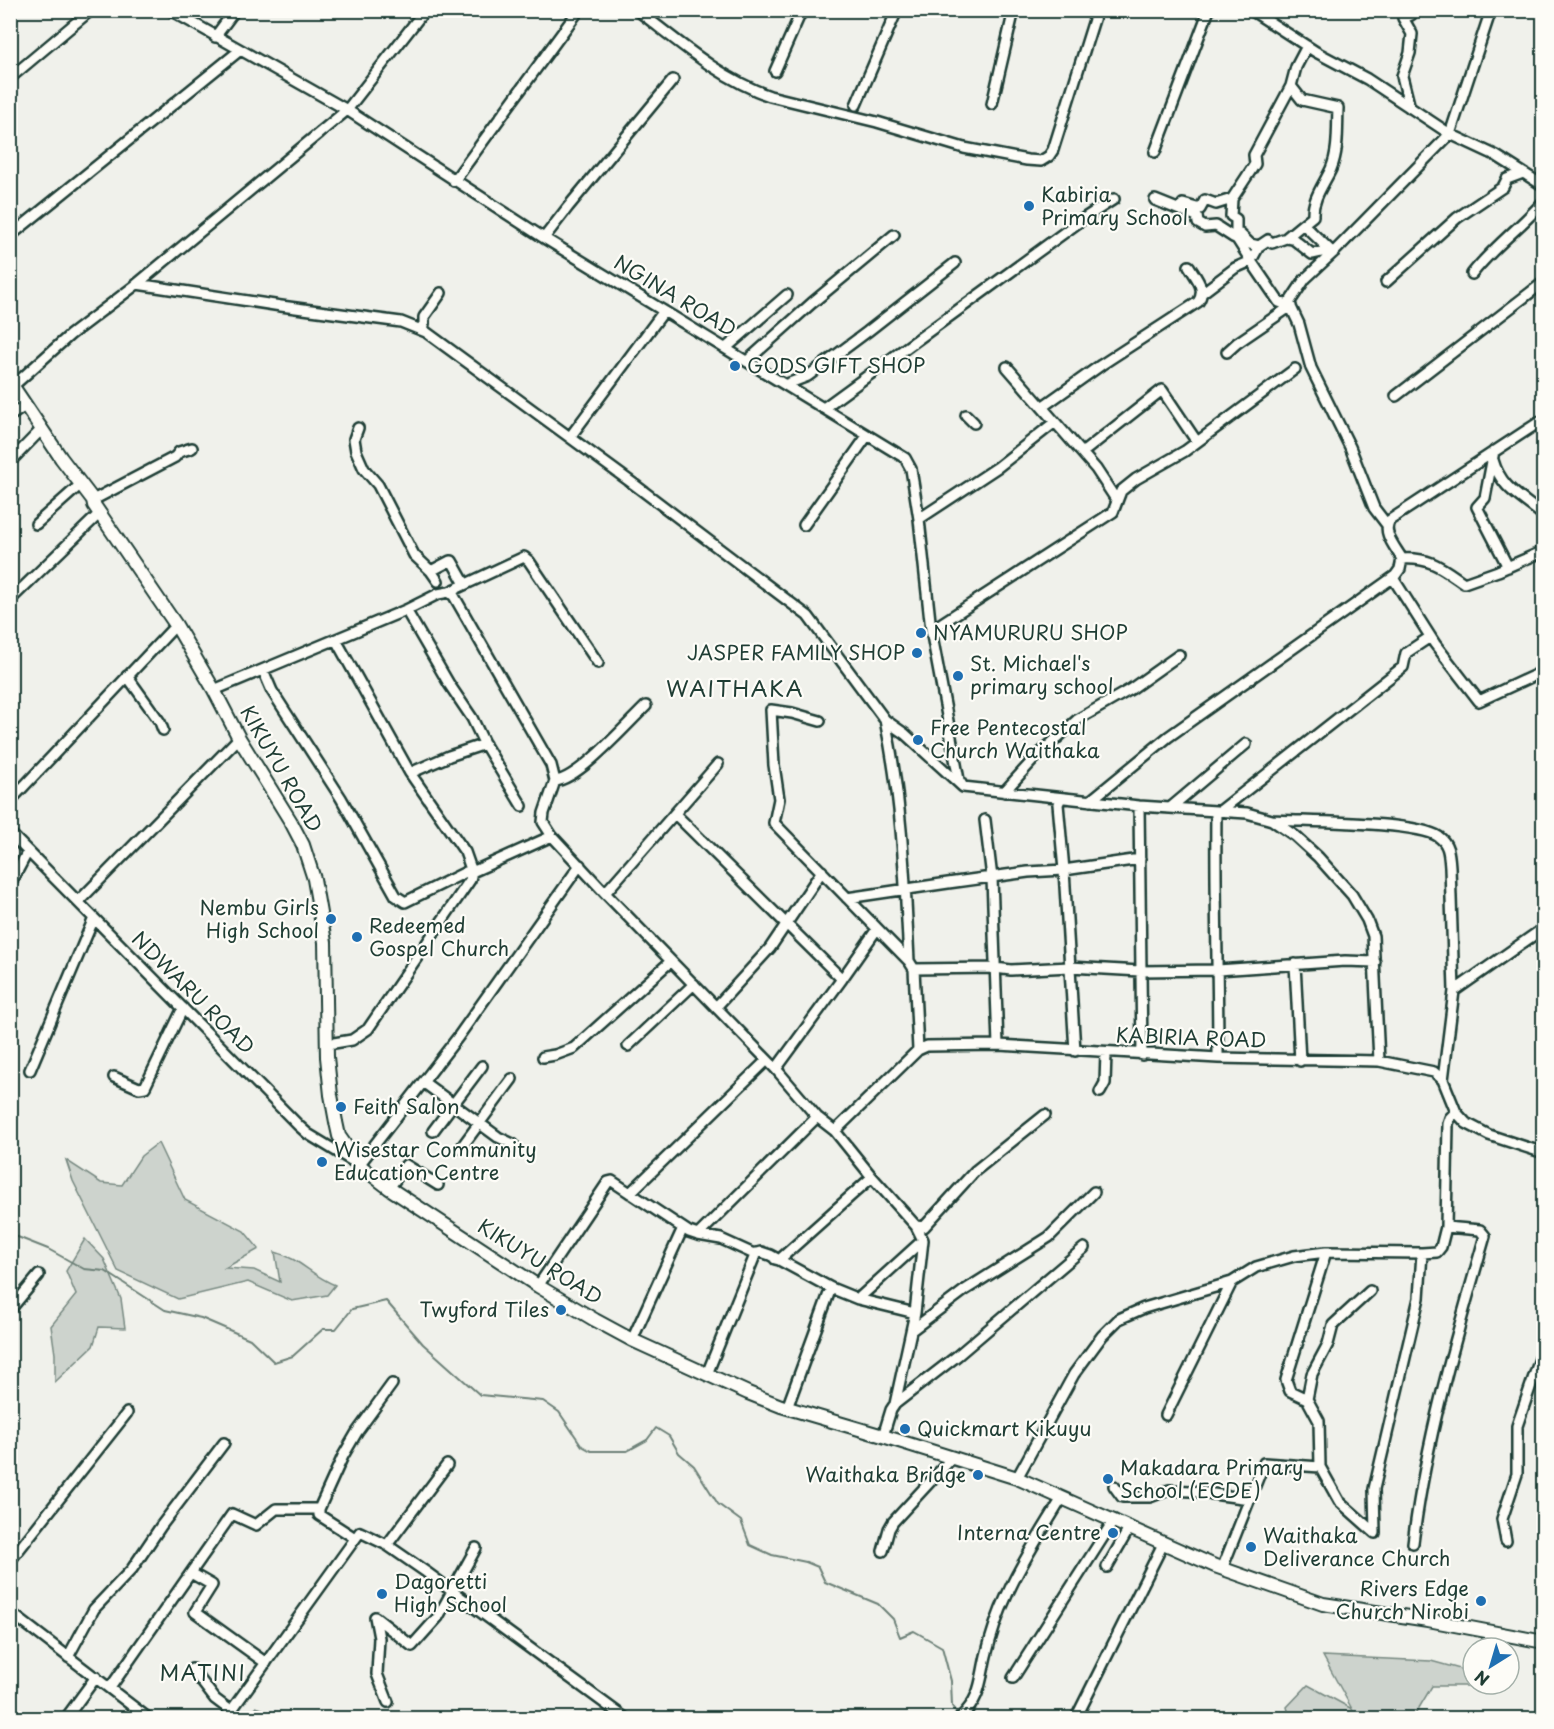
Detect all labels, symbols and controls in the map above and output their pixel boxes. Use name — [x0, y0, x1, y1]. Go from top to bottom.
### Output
place label: Kabiria Primary School — [1041, 179, 1188, 232]
marker: Kabiria Primary School — [1022, 199, 1036, 213]
street label: NGINA ROAD — [609, 247, 742, 344]
place label: GODS GIFT SHOP — [747, 350, 925, 380]
marker: GODS GIFT SHOP — [728, 359, 742, 373]
place label: NYAMURURU SHOP — [933, 617, 1128, 647]
marker: NYAMURURU SHOP — [914, 626, 928, 640]
place label: JASPER FAMILY SHOP — [687, 637, 905, 667]
marker: JASPER FAMILY SHOP — [910, 646, 924, 660]
place label: St. Michael's primary school — [970, 648, 1113, 701]
marker: St. Michael's primary school — [951, 669, 965, 683]
district label: WAITHAKA — [666, 671, 804, 704]
street label: KIKUYU ROAD — [233, 699, 330, 838]
place label: Free Pentecostal Church Waithaka — [930, 712, 1100, 765]
marker: Free Pentecostal Church Waithaka — [911, 733, 925, 747]
place label: Nembu Girls High School — [199, 892, 319, 945]
place label: Redeemed Gospel Church — [369, 910, 509, 963]
marker: Nembu Girls High School — [324, 912, 338, 926]
street label: NDWARU ROAD — [125, 924, 262, 1061]
marker: Redeemed Gospel Church — [350, 930, 364, 944]
street label: KABIRIA ROAD — [1115, 1019, 1267, 1055]
place label: Feith Salon — [353, 1091, 460, 1121]
marker: Feith Salon — [334, 1100, 348, 1114]
place label: Wisestar Community Education Centre — [334, 1134, 537, 1187]
marker: Wisestar Community Education Centre — [315, 1155, 329, 1169]
street label: KIKUYU ROAD — [472, 1211, 609, 1312]
place label: Twyford Tiles — [420, 1294, 549, 1324]
marker: Twyford Tiles — [554, 1303, 568, 1317]
place label: Quickmart Kikuyu — [917, 1413, 1091, 1443]
marker: Quickmart Kikuyu — [898, 1422, 912, 1436]
place label: Makadara Primary School (ECDE) — [1120, 1452, 1303, 1505]
place label: Waithaka Bridge — [805, 1459, 966, 1489]
marker: Waithaka Bridge — [971, 1468, 985, 1482]
marker: Makadara Primary School (ECDE) — [1101, 1472, 1115, 1486]
place label: Interna Centre — [957, 1517, 1101, 1547]
place label: Waithaka Deliverance Church — [1263, 1520, 1450, 1573]
marker: Interna Centre — [1106, 1526, 1120, 1540]
marker: Waithaka Deliverance Church — [1244, 1540, 1258, 1554]
place label: Dagoretti High School — [394, 1566, 507, 1619]
place label: Rivers Edge Church Nirobi — [1336, 1573, 1469, 1626]
marker: Dagoretti High School — [375, 1587, 389, 1601]
marker: Rivers Edge Church Nirobi — [1474, 1594, 1488, 1608]
north arrow — [1461, 1636, 1521, 1696]
district label: MATINI — [159, 1656, 247, 1688]
text: N — [1469, 1665, 1494, 1692]

